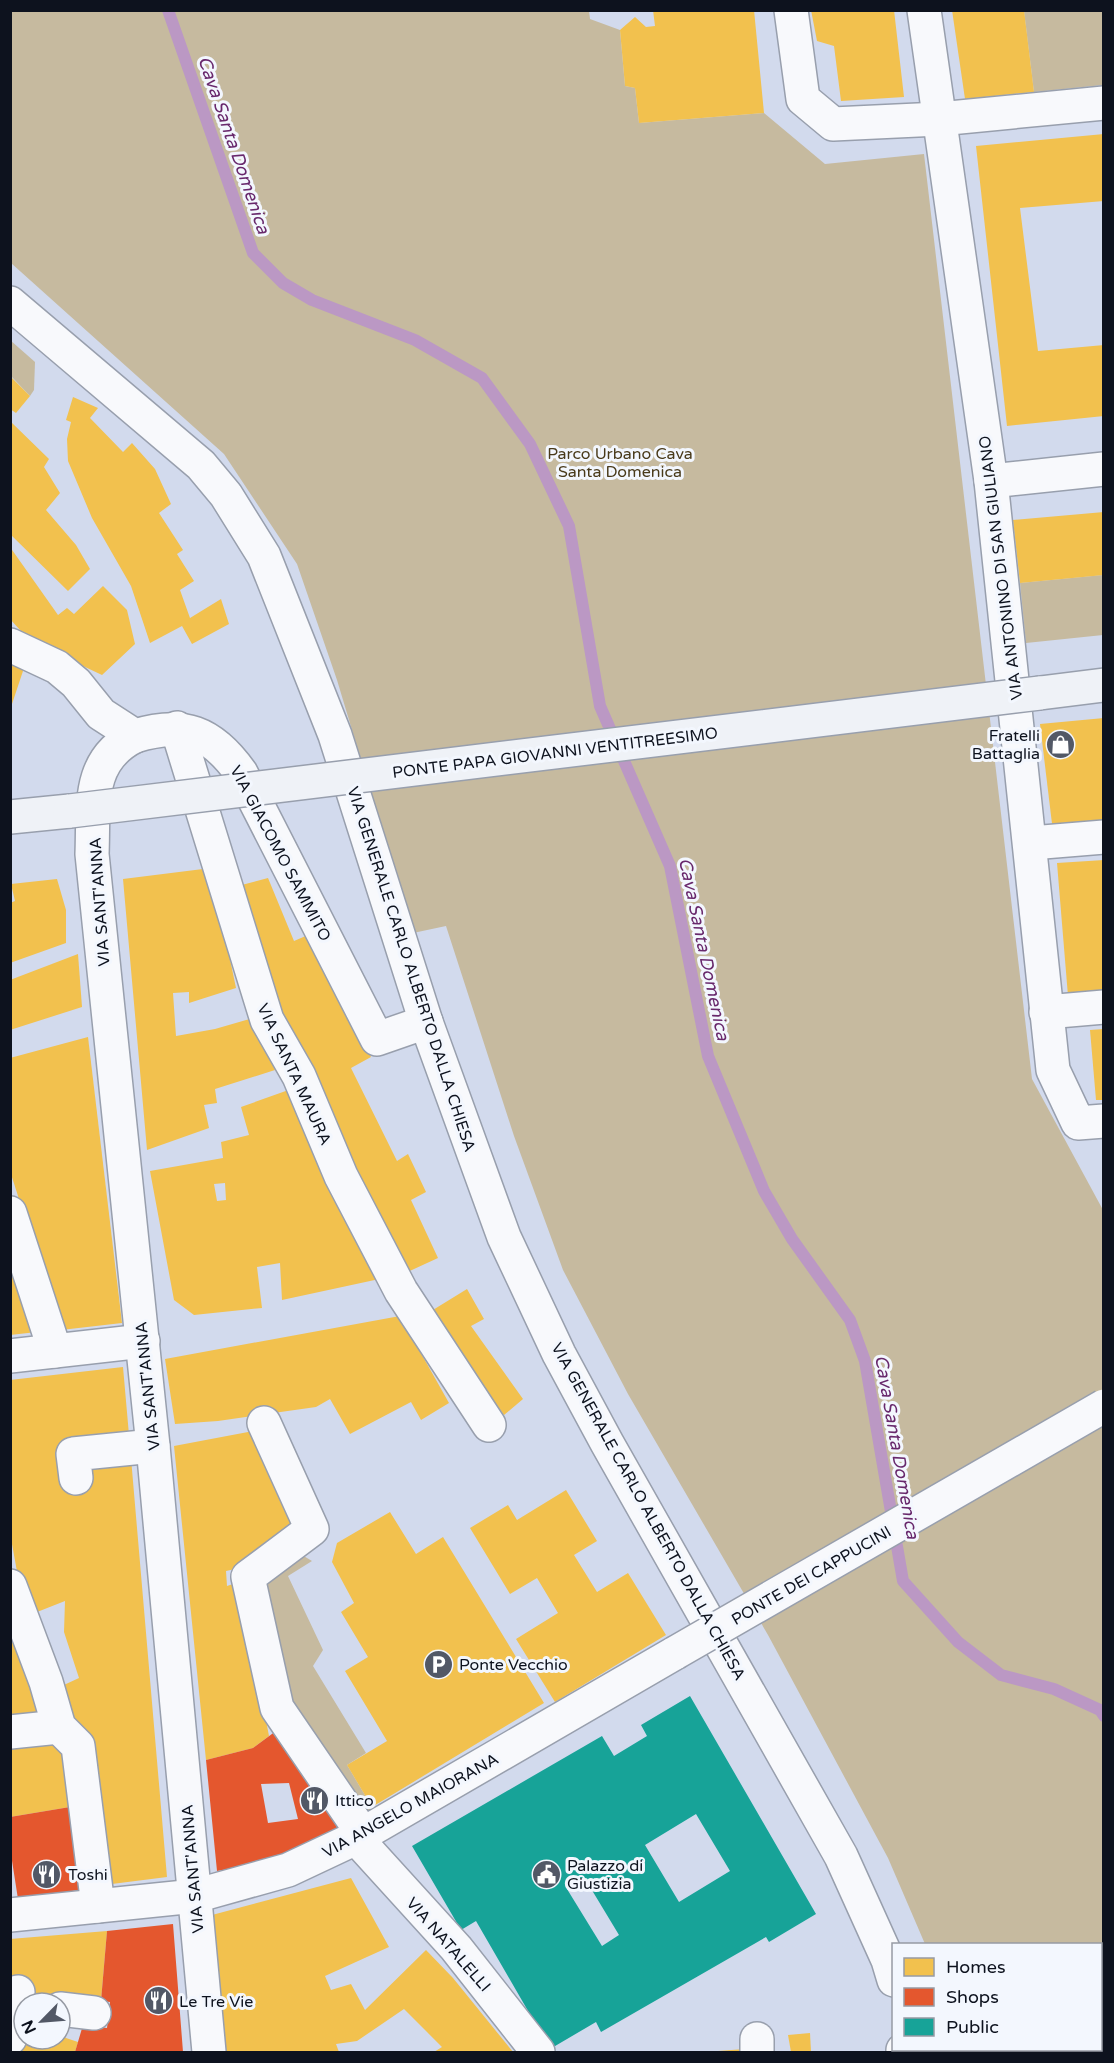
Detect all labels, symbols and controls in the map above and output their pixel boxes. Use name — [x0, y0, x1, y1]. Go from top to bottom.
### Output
water label: Cava Santa Domenica — [193, 53, 275, 237]
street label: VIA ANTONINO DI SAN GIULIANO — [975, 435, 1027, 701]
park label: Parco Urbano Cava Santa Domenica — [547, 444, 693, 482]
street label: PONTE PAPA GIOVANNI VENTITREESIMO — [391, 723, 719, 783]
place label: Fratelli Battaglia — [972, 726, 1040, 764]
shop icon: Fratelli Battaglia — [1045, 728, 1077, 760]
street label: VIA GIACOMO SAMMITO — [225, 762, 335, 945]
street label: VIA GENERALE CARLO ALBERTO DALLA CHIESA — [342, 784, 480, 1155]
street label: VIA SANT'ANNA — [86, 837, 114, 967]
water label: Cava Santa Domenica — [674, 856, 734, 1043]
street label: VIA SANTA MAURA — [253, 1001, 336, 1148]
street label: VIA SANT'ANNA — [131, 1321, 165, 1451]
street label: VIA GENERALE CARLO ALBERTO DALLA CHIESA — [547, 1339, 750, 1684]
water label: Cava Santa Domenica — [870, 1353, 924, 1542]
street label: PONTE DEI CAPPUCINI — [728, 1522, 895, 1630]
parking icon: Ponte Vecchio — [422, 1648, 454, 1680]
place label: Ponte Vecchio — [459, 1655, 568, 1675]
street label: VIA ANGELO MAIORANA — [319, 1749, 502, 1863]
restaurant icon: Ittico — [298, 1784, 330, 1816]
place label: Ittico — [335, 1791, 374, 1811]
street label: VIA SANT'ANNA — [177, 1804, 209, 1934]
place label: Palazzo di Giustizia — [567, 1856, 643, 1894]
restaurant icon: Toshi — [31, 1858, 63, 1890]
public building icon: Palazzo di Giustizia — [530, 1858, 562, 1890]
place label: Toshi — [68, 1865, 108, 1885]
street label: VIA NATALELLI — [402, 1893, 495, 1996]
legend — [892, 1943, 1102, 2051]
text: Homes — [946, 1956, 1006, 1978]
restaurant icon: Le Tre Vie — [142, 1985, 174, 2017]
text: Shops — [946, 1986, 999, 2008]
north arrow — [12, 1991, 72, 2051]
place label: Le Tre Vie — [179, 1992, 253, 2012]
text: Public — [946, 2016, 999, 2038]
text: N — [18, 2017, 41, 2037]

